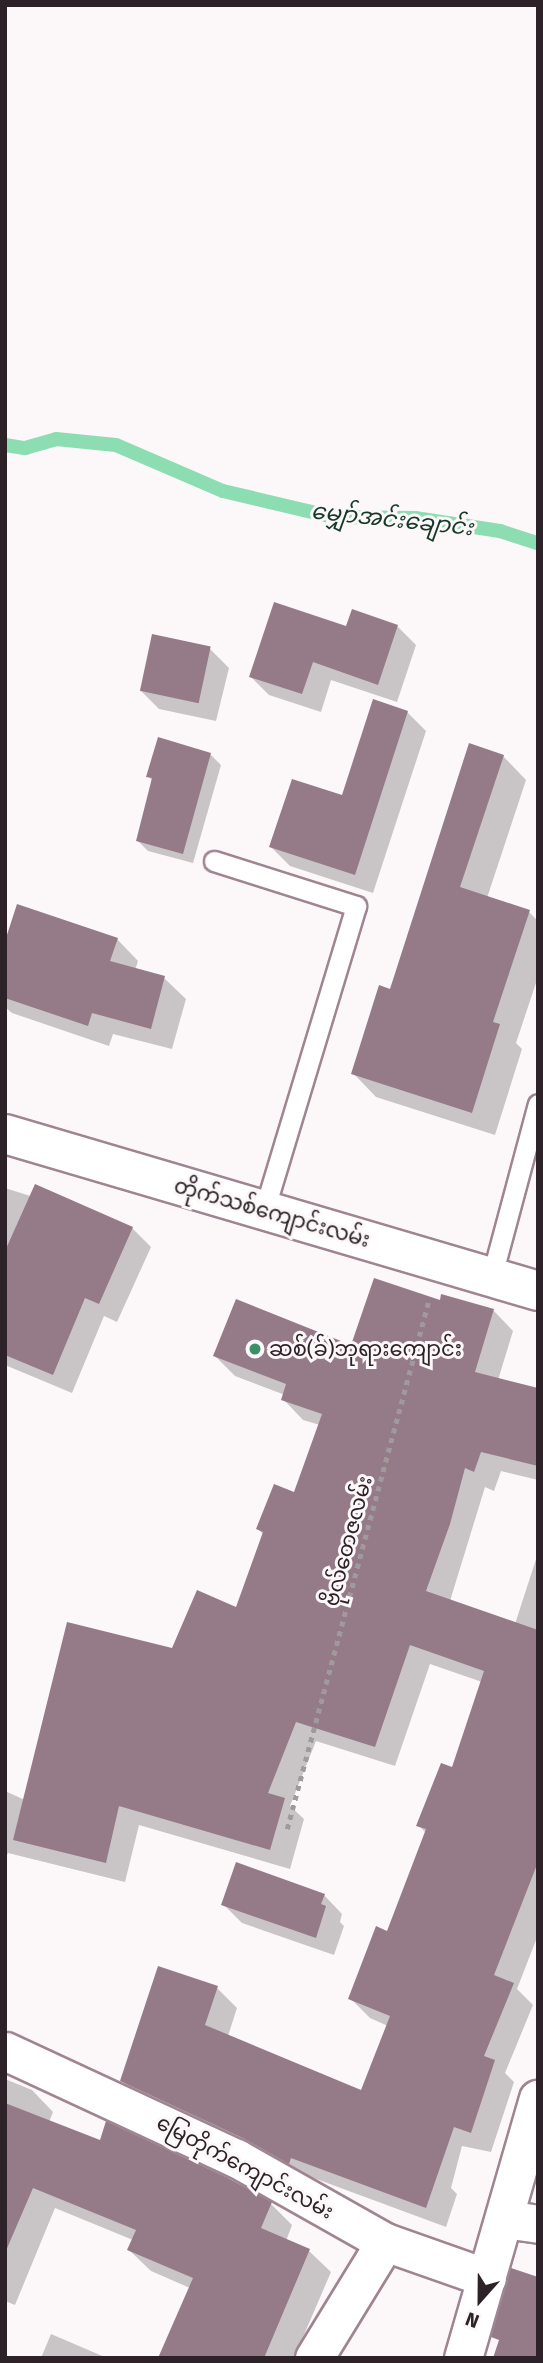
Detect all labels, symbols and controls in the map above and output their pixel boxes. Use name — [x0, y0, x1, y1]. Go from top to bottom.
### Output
water label: မျှော်အင်းချောင်း — [310, 497, 474, 541]
street label: တိုက်သစ်ကျောင်းလမ်း — [171, 1173, 373, 1253]
place label: ဆစ်(ခ်)ဘုရားကျောင်း — [269, 1336, 462, 1362]
marker: ဆစ်(ခ်)ဘုရားကျောင်း — [247, 1341, 263, 1357]
street label: ဗိုလ်တေဇလမ်း — [319, 1473, 377, 1609]
street label: မြေတိုက်ကျောင်းလမ်း — [152, 2110, 338, 2224]
north arrow — [445, 2265, 515, 2335]
text: N — [462, 2307, 482, 2333]

